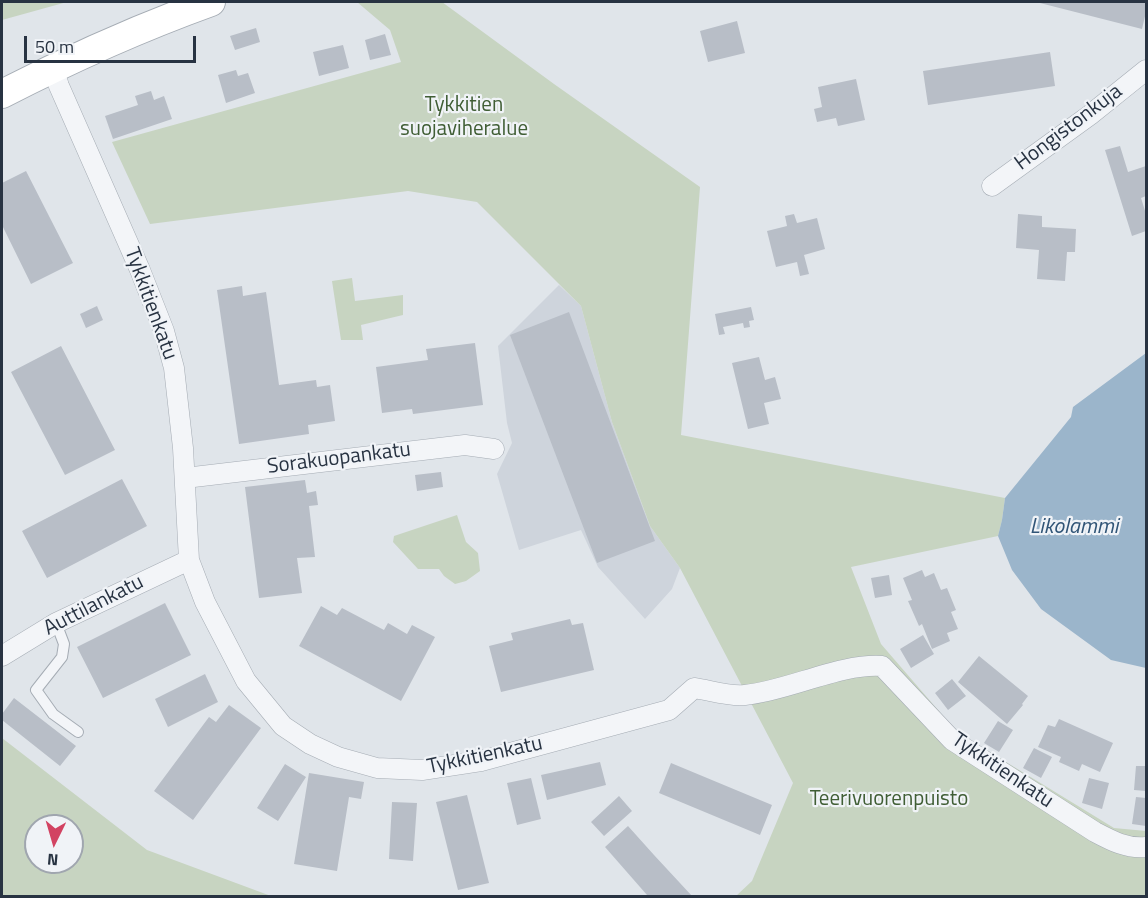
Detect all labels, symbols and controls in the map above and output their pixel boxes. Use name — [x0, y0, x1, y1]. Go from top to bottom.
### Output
scale bar — [27, 24, 200, 62]
text: 50 m — [35, 33, 74, 60]
street label: Hongistonkuja — [1010, 80, 1128, 176]
park label: Tykkitien suojaviheralue — [400, 93, 528, 143]
street label: Tykkitienkatu — [118, 245, 182, 363]
street label: Sorakuopankatu — [266, 438, 412, 480]
water label: Likolammi — [1030, 515, 1118, 541]
street label: Auttilankatu — [40, 570, 148, 642]
street label: Tykkitienkatu — [946, 728, 1058, 814]
street label: Tykkitienkatu — [425, 731, 545, 781]
park label: Teerivuorenpuisto — [810, 787, 968, 813]
north arrow — [24, 814, 84, 874]
text: N — [46, 848, 59, 872]

